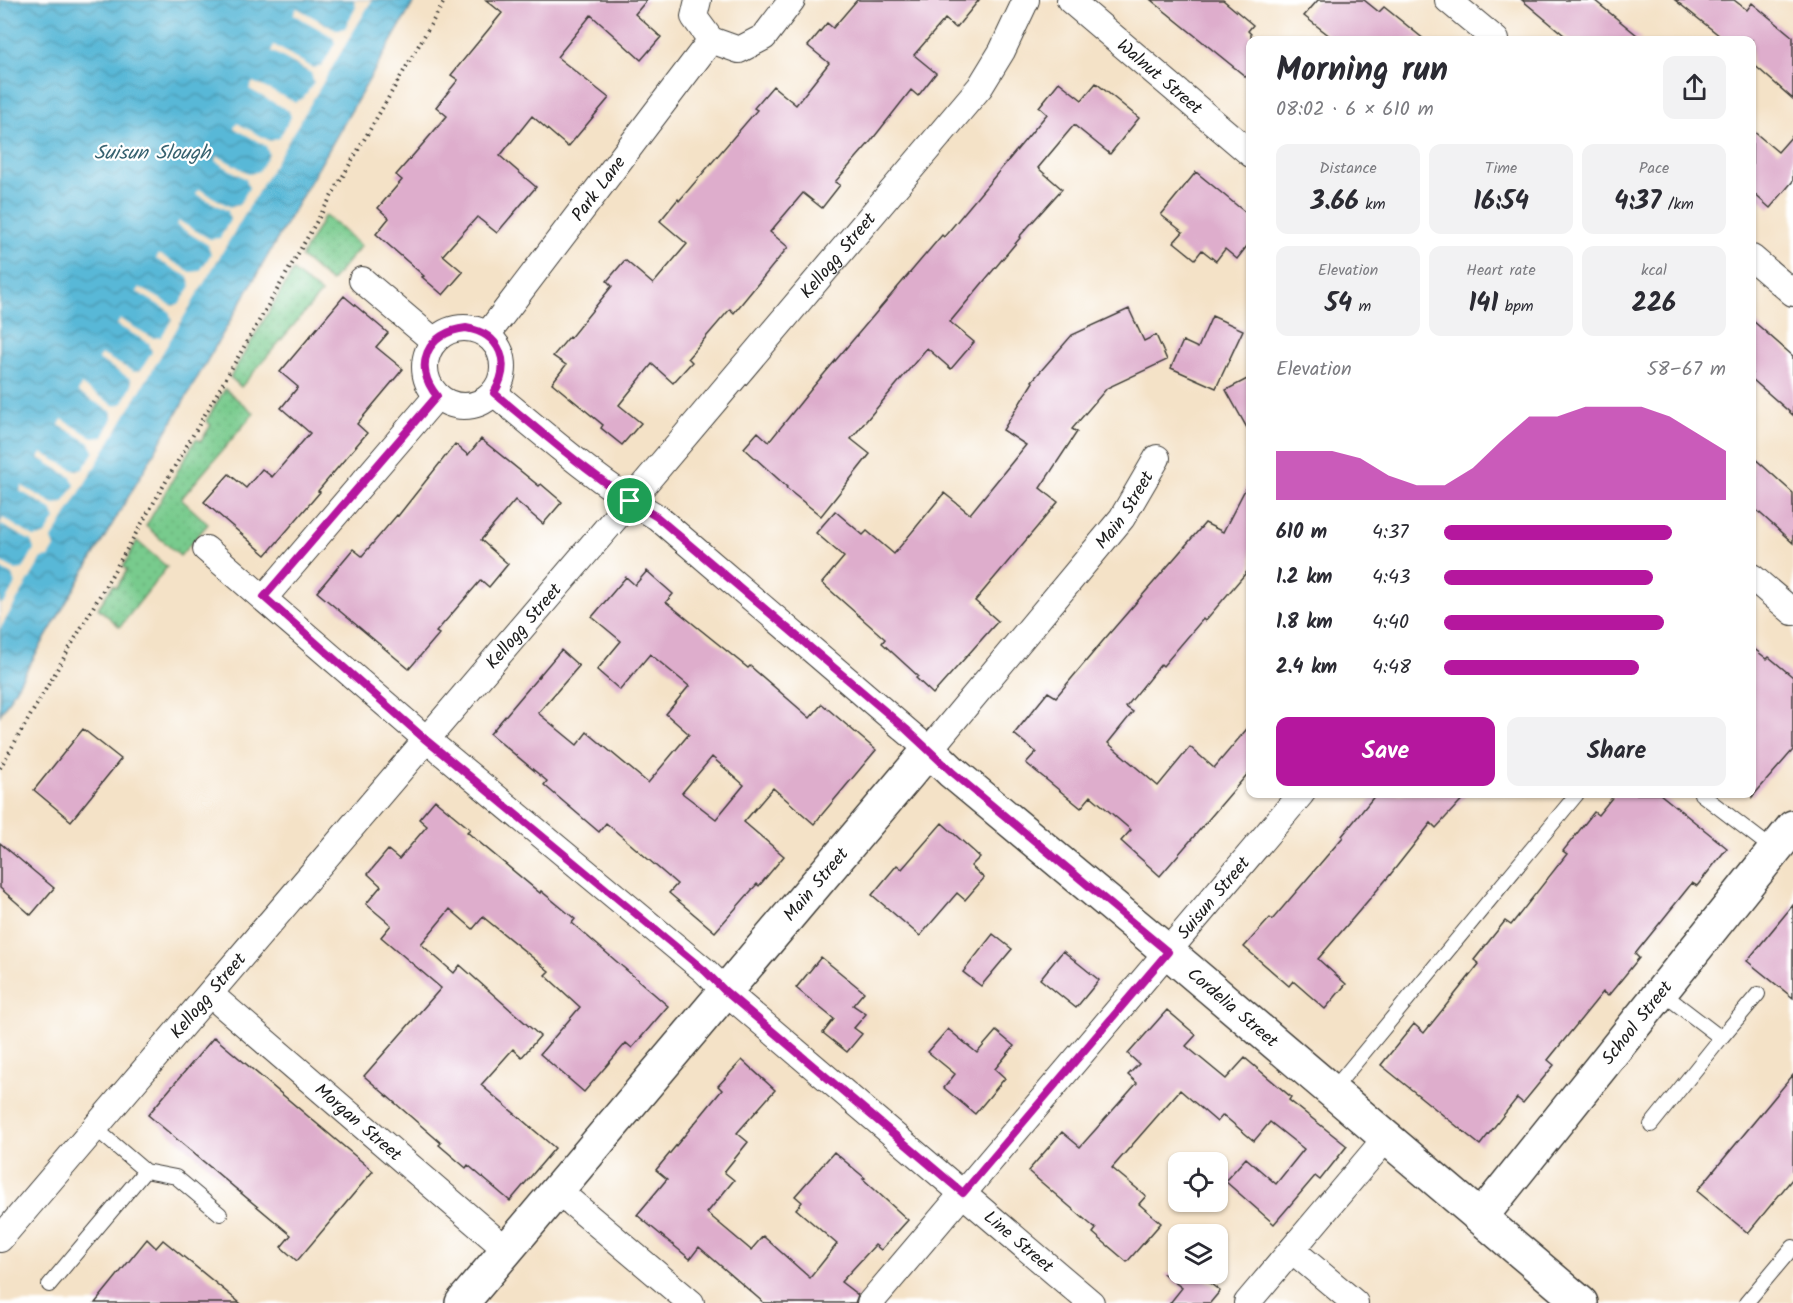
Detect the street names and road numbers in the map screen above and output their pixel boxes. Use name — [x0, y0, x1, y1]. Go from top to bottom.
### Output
street label: Walnut Street — [1109, 33, 1209, 123]
street label: Park Lane — [565, 150, 634, 228]
street label: Kellogg Street — [794, 206, 885, 306]
street label: Main Street — [1089, 465, 1163, 556]
street label: Kellogg Street — [479, 577, 570, 677]
street label: Main Street — [777, 841, 857, 929]
street label: Suisun Street — [1170, 850, 1259, 947]
street label: Kellogg Street — [164, 946, 255, 1046]
street label: Cordelia Street — [1180, 961, 1285, 1056]
street label: School Street — [1595, 974, 1681, 1072]
street label: Morgan Street — [307, 1077, 409, 1170]
street label: Line Street — [976, 1204, 1060, 1282]

